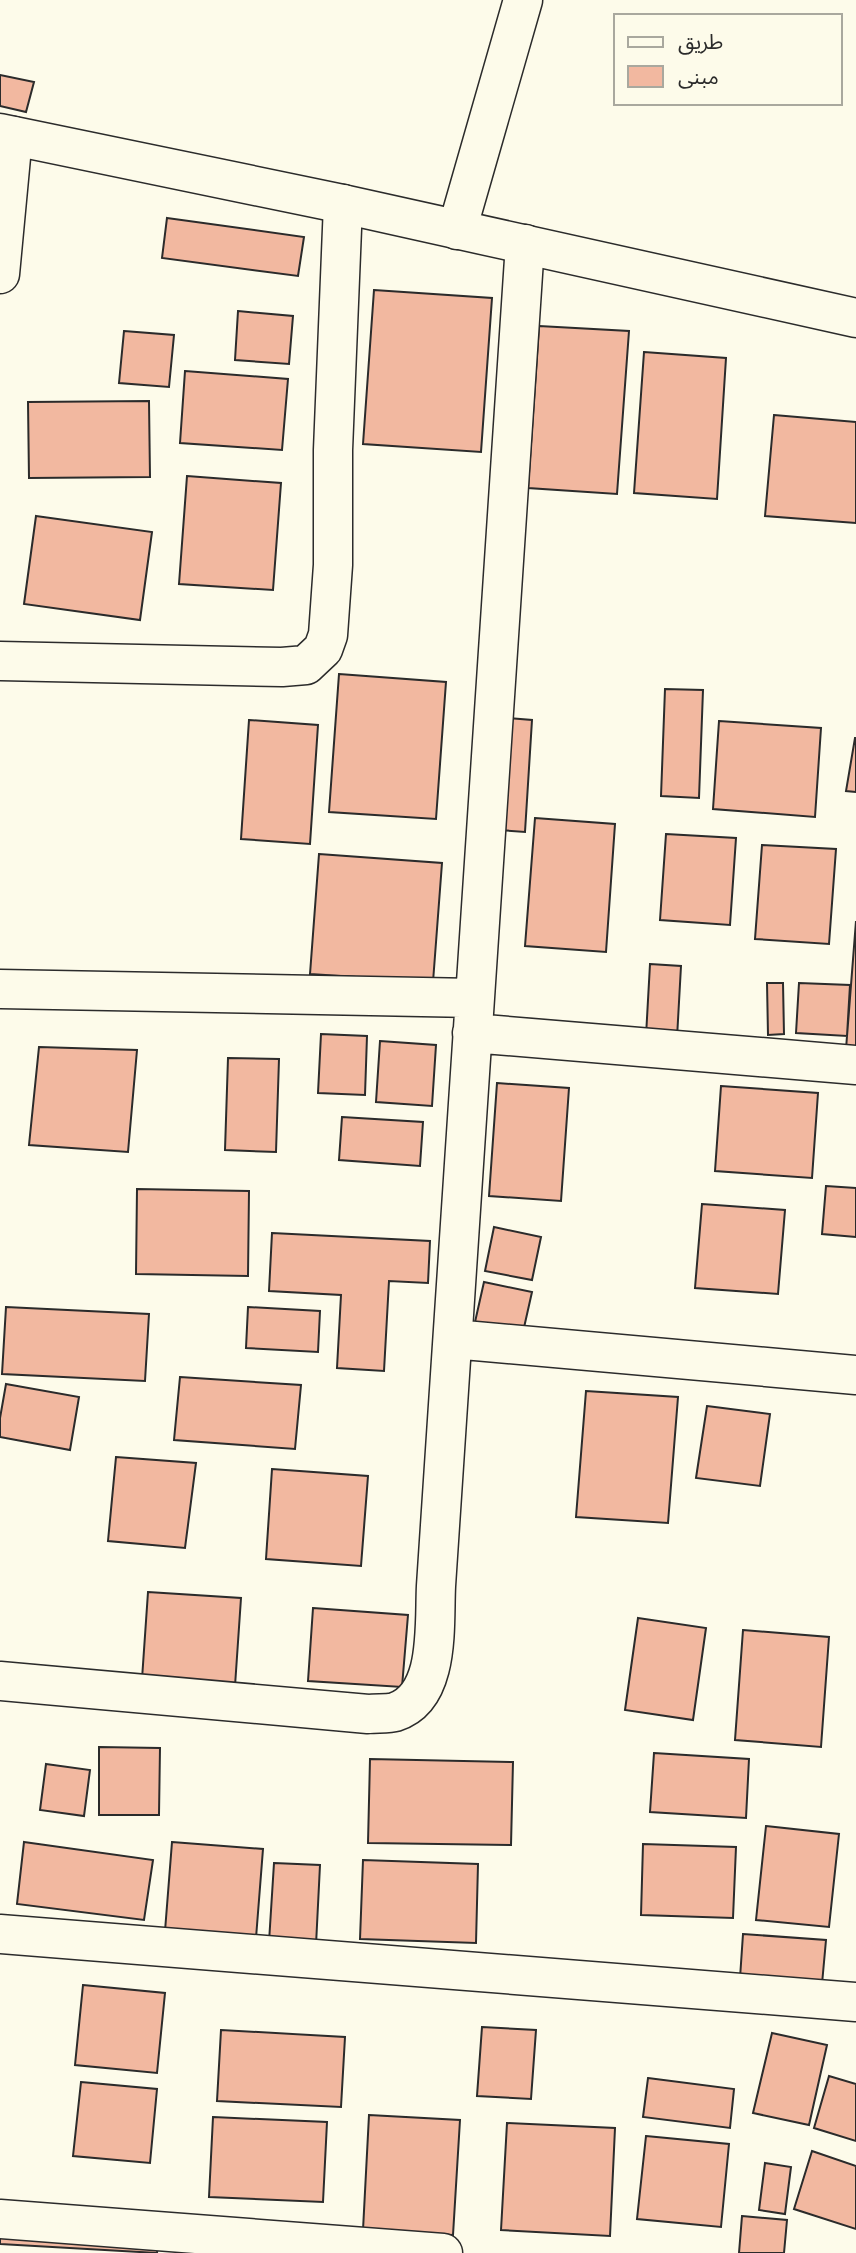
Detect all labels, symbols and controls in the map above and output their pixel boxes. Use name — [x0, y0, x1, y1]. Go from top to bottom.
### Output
legend — [614, 14, 842, 105]
text: طريق — [678, 28, 723, 55]
text: مبنى — [678, 63, 719, 90]

